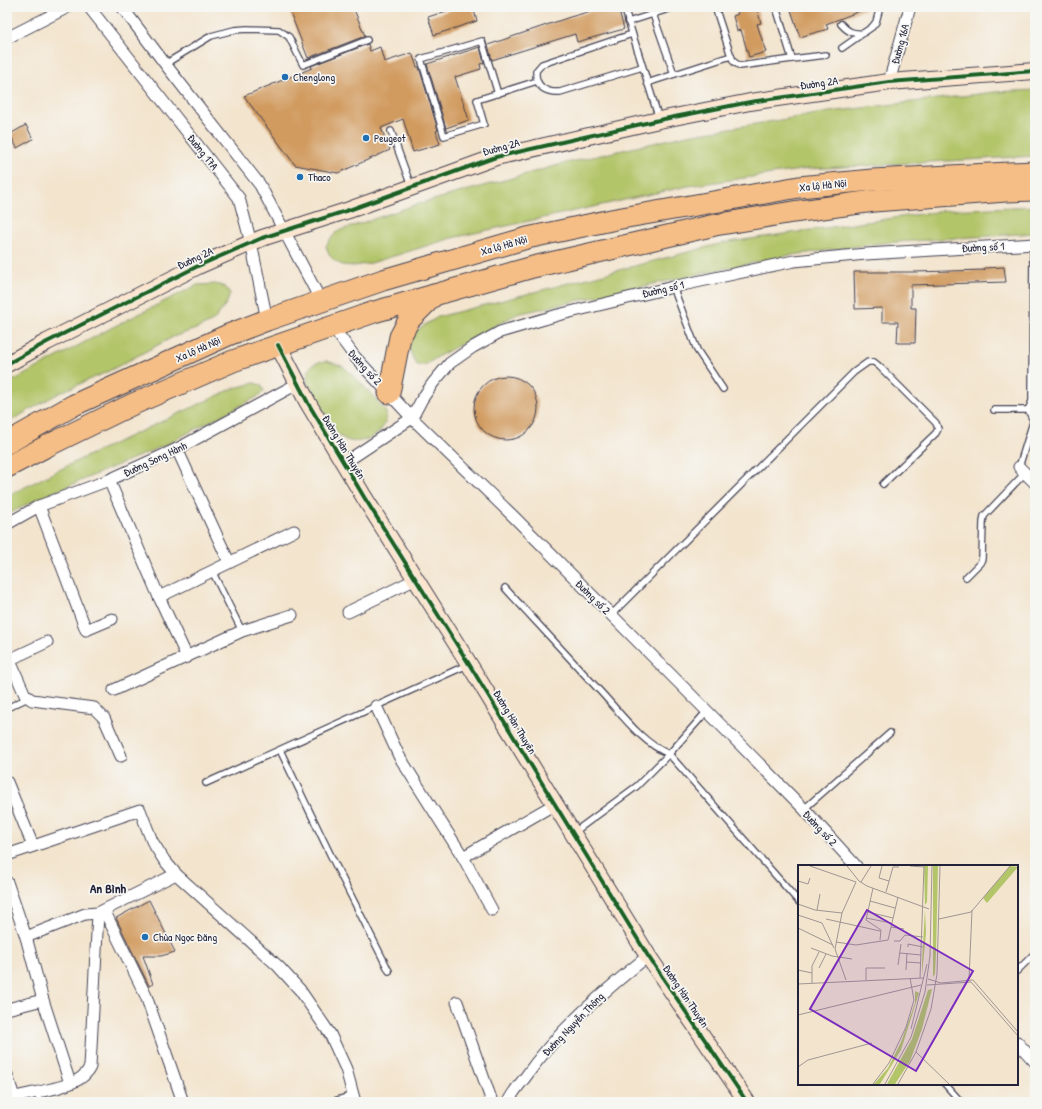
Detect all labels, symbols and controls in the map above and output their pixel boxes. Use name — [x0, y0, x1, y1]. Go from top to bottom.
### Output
street label: Đường 16A — [888, 22, 912, 66]
place label: Chenglong — [293, 70, 335, 84]
marker: Chenglong — [280, 72, 290, 82]
street label: Đường 2A — [799, 73, 839, 93]
street label: Đường 17A — [185, 131, 222, 173]
place label: Peugeot — [374, 131, 406, 145]
marker: Peugeot — [361, 133, 371, 143]
street label: Đường 2A — [481, 135, 522, 159]
place label: Thaco — [308, 170, 331, 184]
marker: Thaco — [295, 172, 305, 182]
street label: Xa lộ Hà Nội — [798, 176, 848, 194]
street label: Xa lộ Hà Nội — [479, 232, 529, 258]
street label: Đường số 1 — [961, 239, 1005, 255]
street label: Đường 2A — [175, 243, 216, 272]
street label: Đường số 1 — [641, 277, 685, 301]
street label: Xa lộ Hà Nội — [173, 333, 223, 365]
street label: Đường số 2 — [345, 346, 385, 388]
street label: Đường Hàn Thuyên — [319, 412, 369, 482]
street label: Đường Song Hành — [121, 438, 189, 480]
street label: Đường số 2 — [573, 577, 613, 617]
street label: Đường Hàn Thuyên — [490, 687, 540, 757]
street label: Đường số 2 — [800, 807, 840, 849]
inset map — [798, 865, 1018, 1085]
district label: An Bình — [90, 879, 127, 897]
place label: Chùa Ngọc Đăng — [153, 930, 217, 944]
marker: Chùa Ngọc Đăng — [140, 932, 150, 942]
street label: Đường Hàn Thuyên — [660, 962, 712, 1030]
street label: Đường Nguyễn Thông — [539, 989, 607, 1059]

